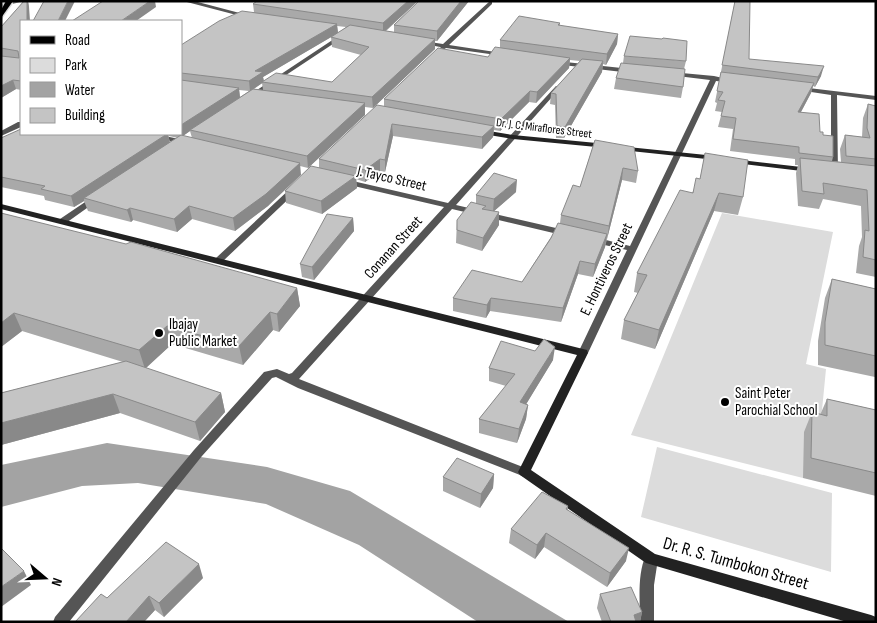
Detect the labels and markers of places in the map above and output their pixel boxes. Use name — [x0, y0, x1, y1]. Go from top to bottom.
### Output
place label: Ibajay Public Market — [169, 315, 238, 351]
marker: Ibajay Public Market — [153, 327, 165, 339]
place label: Saint Peter Parochial School — [735, 384, 817, 420]
marker: Saint Peter Parochial School — [719, 396, 731, 408]

